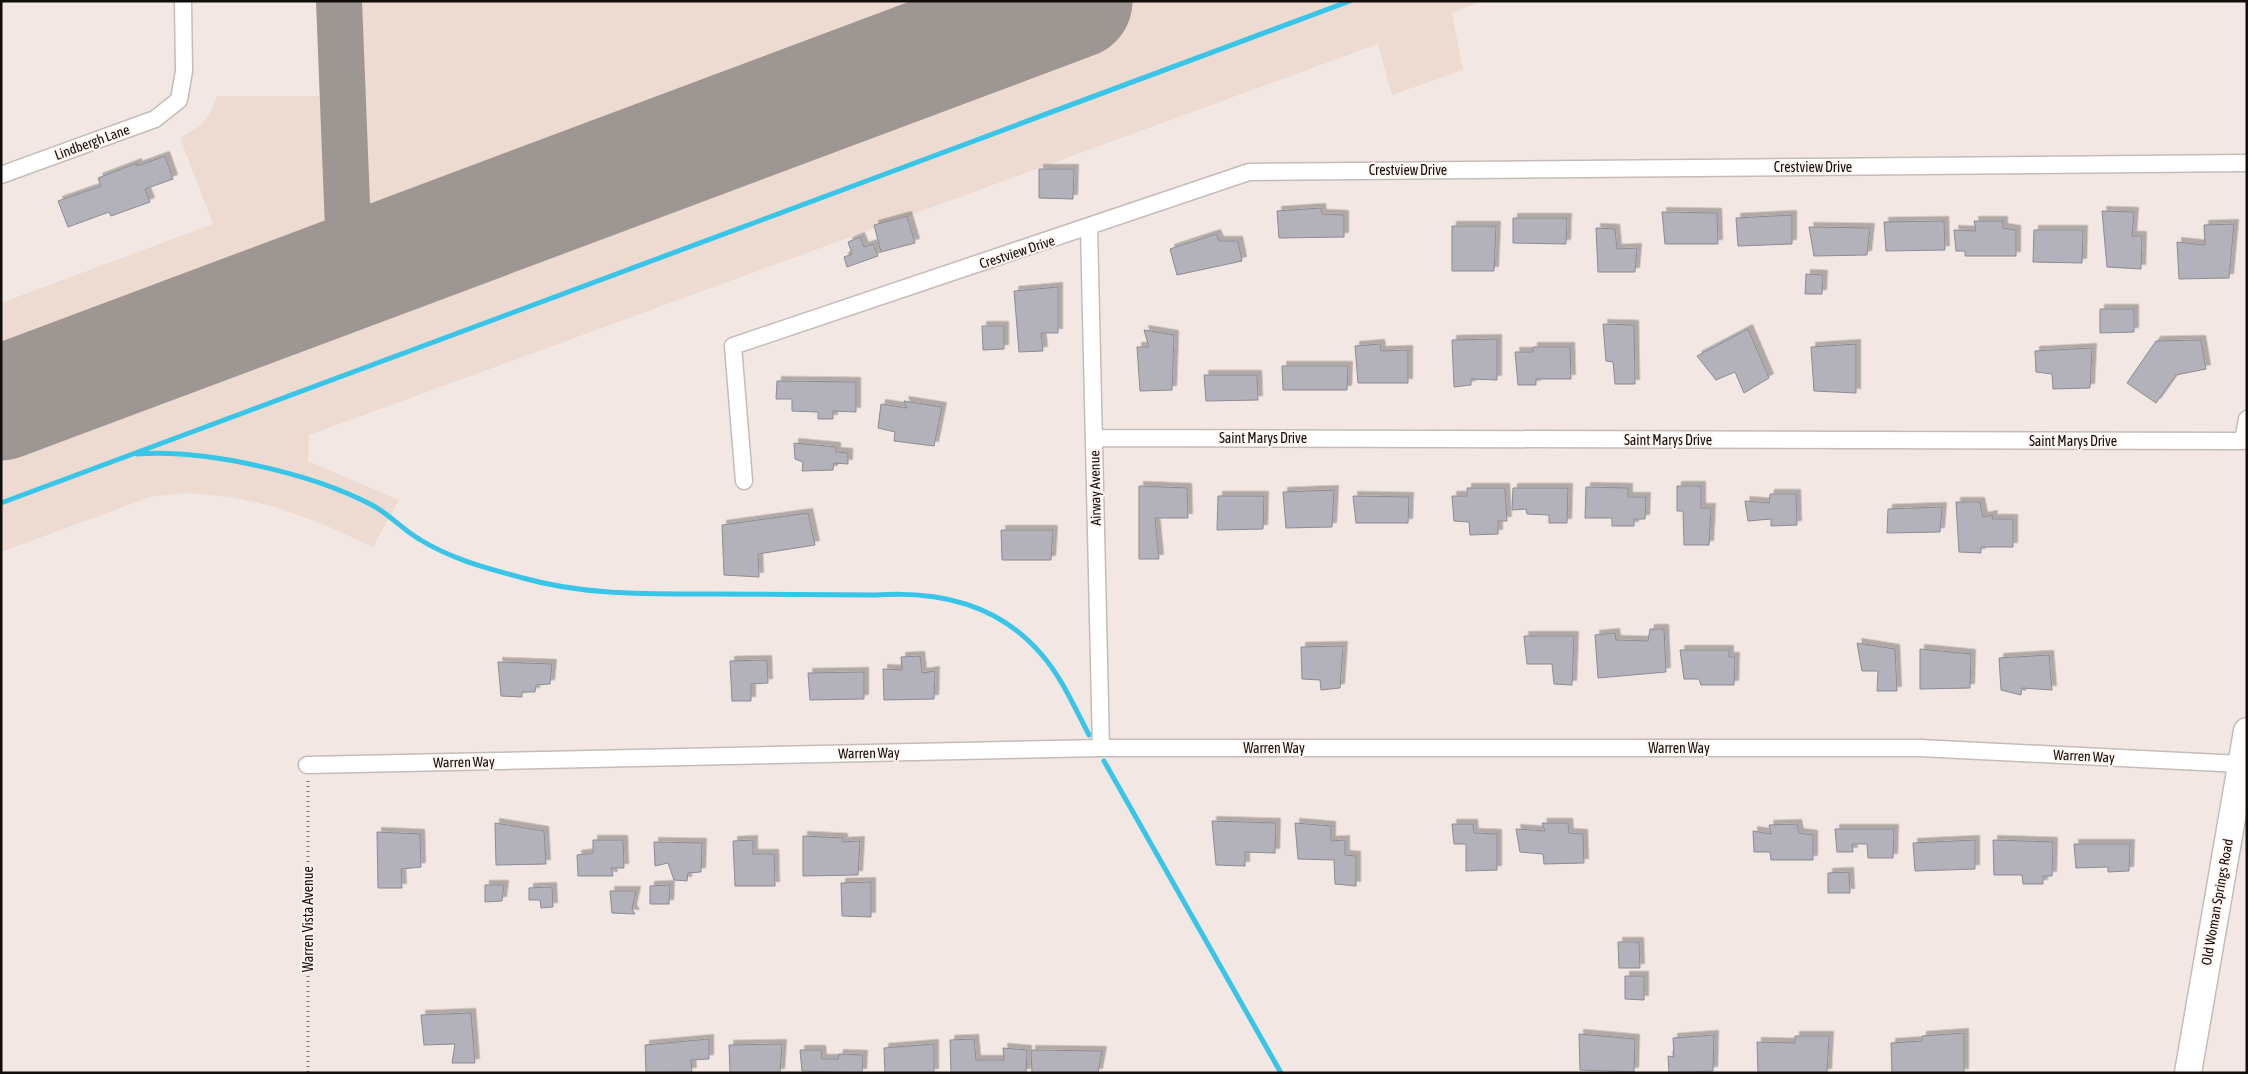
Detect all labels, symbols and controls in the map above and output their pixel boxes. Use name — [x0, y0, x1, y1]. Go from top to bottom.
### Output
street label: Lindbergh Lane — [52, 121, 132, 163]
street label: Crestview Drive — [1774, 159, 1852, 175]
street label: Crestview Drive — [1369, 162, 1447, 178]
street label: Crestview Drive — [977, 232, 1057, 272]
street label: Saint Marys Drive — [1219, 430, 1307, 446]
street label: Saint Marys Drive — [1624, 432, 1712, 448]
street label: Saint Marys Drive — [2029, 433, 2117, 449]
street label: Airway Avenue — [1086, 450, 1104, 526]
street label: Warren Way — [1243, 740, 1305, 756]
street label: Warren Way — [1648, 740, 1710, 756]
street label: Warren Way — [838, 744, 900, 762]
street label: Warren Way — [2053, 746, 2115, 766]
street label: Warren Way — [433, 753, 495, 771]
street label: Old Woman Springs Road — [2198, 837, 2236, 967]
street label: Warren Vista Avenue — [300, 866, 316, 972]

